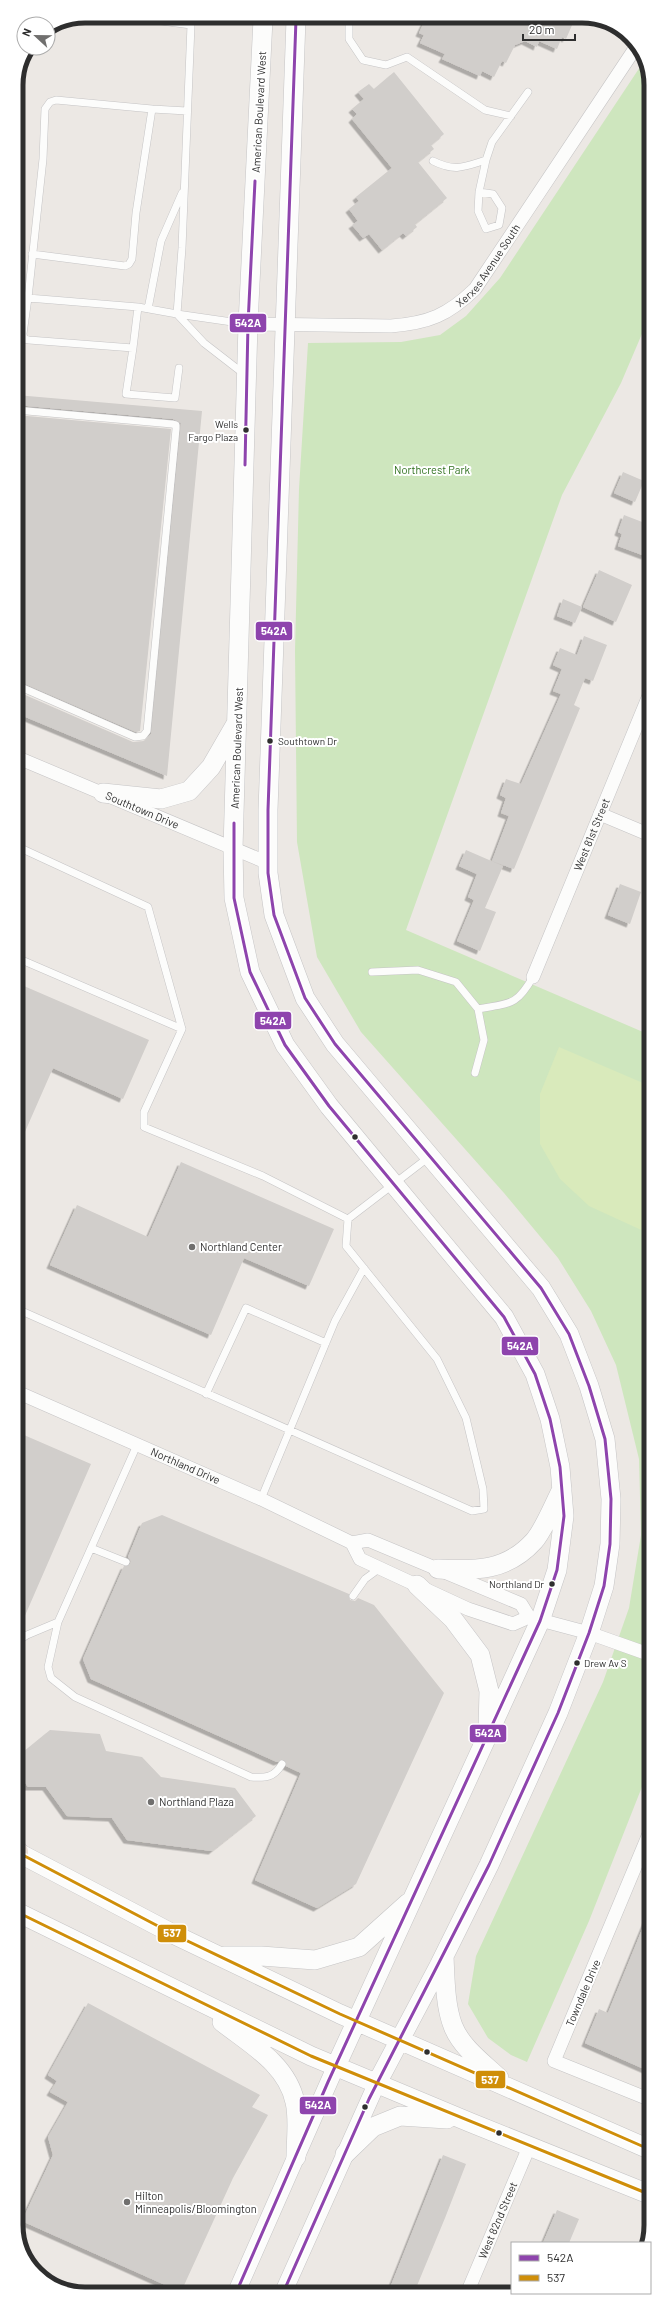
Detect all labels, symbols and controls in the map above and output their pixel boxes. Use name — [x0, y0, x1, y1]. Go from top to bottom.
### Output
north arrow — [16, 16, 56, 56]
scale bar — [523, 16, 575, 42]
text: 20 m — [529, 22, 555, 36]
text: N — [19, 26, 34, 38]
street label: American Boulevard West — [249, 51, 268, 173]
street label: Xerxes Avenue South — [453, 221, 523, 309]
line badge: 542A — [229, 313, 267, 333]
text: 542A — [235, 316, 262, 329]
place label: Wells Fargo Plaza — [188, 418, 238, 443]
marker: Wells Fargo Plaza — [241, 425, 251, 435]
park label: Northcrest Park — [394, 463, 470, 476]
line badge: 542A — [255, 621, 293, 641]
text: 542A — [261, 624, 288, 637]
street label: American Boulevard West — [228, 687, 245, 809]
place label: Southtown Dr — [278, 735, 337, 747]
marker: Southtown Dr — [265, 736, 275, 746]
street label: Southtown Drive — [104, 788, 181, 831]
street label: West 81st Street — [570, 796, 612, 873]
line badge: 542A — [254, 1011, 292, 1030]
text: 542A — [260, 1014, 287, 1027]
unlabelled marker — [350, 1132, 360, 1142]
place label: Northland Center — [200, 1240, 282, 1253]
marker: Northland Center — [187, 1242, 197, 1252]
line badge: 542A — [501, 1336, 539, 1356]
text: 542A — [507, 1339, 534, 1352]
street label: Northland Drive — [149, 1445, 222, 1486]
place label: Northland Dr — [489, 1578, 544, 1590]
marker: Northland Dr — [547, 1579, 557, 1589]
place label: Drew Av S — [584, 1657, 627, 1669]
marker: Drew Av S — [572, 1658, 582, 1668]
line badge: 542A — [469, 1724, 507, 1743]
text: 542A — [475, 1726, 502, 1739]
place label: Northland Plaza — [159, 1795, 234, 1808]
marker: Northland Plaza — [146, 1797, 156, 1807]
line badge: 537 — [157, 1924, 187, 1943]
text: 537 — [163, 1926, 181, 1939]
street label: Towndale Drive — [563, 1957, 603, 2028]
unlabelled marker — [422, 2047, 432, 2057]
line badge: 537 — [475, 2070, 506, 2089]
text: 537 — [481, 2073, 499, 2086]
line badge: 542A — [299, 2096, 337, 2115]
text: 542A — [305, 2098, 332, 2111]
unlabelled marker — [360, 2102, 370, 2112]
unlabelled marker — [494, 2128, 504, 2138]
street label: West 82nd Street — [475, 2180, 519, 2260]
place label: Hilton Minneapolis/Bloomington — [135, 2189, 257, 2215]
marker: Hilton Minneapolis/Bloomington — [122, 2197, 132, 2207]
legend — [511, 2242, 651, 2294]
text: 542A — [547, 2250, 574, 2264]
text: 537 — [547, 2270, 565, 2284]

